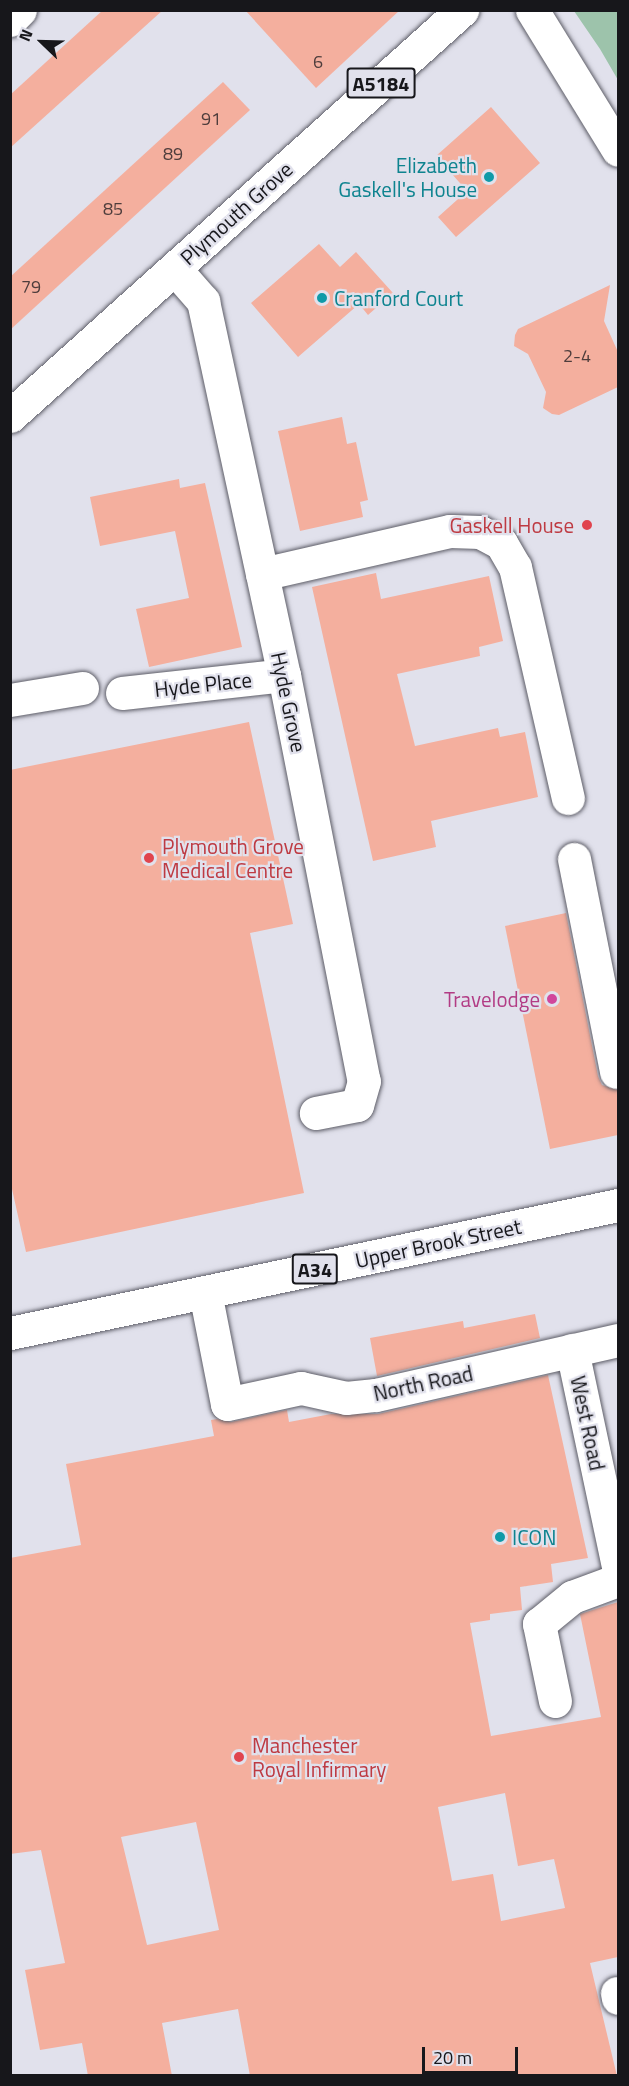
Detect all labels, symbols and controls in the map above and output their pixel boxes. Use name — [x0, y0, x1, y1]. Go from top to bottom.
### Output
north arrow — [12, 12, 72, 72]
text: N — [12, 25, 39, 45]
house number: 6 — [313, 51, 323, 73]
road number: A5184 — [346, 66, 416, 100]
house number: 91 — [201, 108, 221, 130]
house number: 89 — [163, 143, 183, 165]
place label: Elizabeth Gaskell's House — [338, 152, 477, 202]
street label: Plymouth Grove — [175, 156, 297, 270]
marker: Elizabeth Gaskell's House — [482, 170, 496, 184]
house number: 85 — [103, 198, 123, 220]
house number: 79 — [21, 276, 41, 298]
place label: Cranford Court — [334, 285, 463, 311]
marker: Cranford Court — [315, 291, 329, 305]
house number: 2-4 — [563, 345, 591, 367]
place label: Gaskell House — [449, 512, 574, 538]
marker: Gaskell House — [578, 516, 596, 534]
street label: Hyde Grove — [266, 650, 312, 754]
street label: Hyde Place — [153, 666, 253, 702]
place label: Plymouth Grove Medical Centre — [162, 833, 304, 883]
marker: Plymouth Grove Medical Centre — [140, 849, 158, 867]
place label: Travelodge — [444, 986, 540, 1012]
marker: Travelodge — [545, 992, 559, 1006]
street label: Upper Brook Street — [353, 1213, 523, 1273]
road number: A34 — [291, 1252, 339, 1286]
street label: North Road — [371, 1360, 475, 1406]
street label: West Road — [566, 1373, 610, 1473]
place label: ICON — [512, 1524, 556, 1550]
marker: ICON — [493, 1530, 507, 1544]
place label: Manchester Royal Infirmary — [252, 1732, 386, 1782]
marker: Manchester Royal Infirmary — [230, 1748, 248, 1766]
scale bar — [425, 2035, 521, 2073]
text: 20 m — [433, 2044, 472, 2071]

